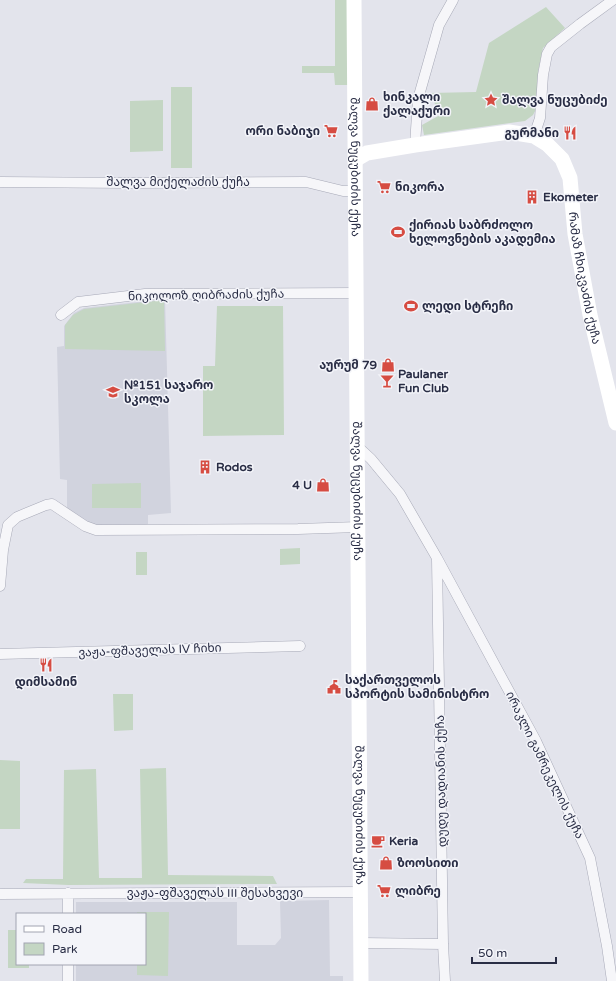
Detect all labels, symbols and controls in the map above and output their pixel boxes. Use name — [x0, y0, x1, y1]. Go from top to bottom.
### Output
place label: ხინკალი ქალაქური — [383, 90, 450, 119]
place icon: შალვა ნუცუბიძე — [483, 92, 499, 108]
place label: შალვა ნუცუბიძე — [502, 93, 608, 108]
shop icon: ხინკალი ქალაქური — [364, 96, 380, 112]
street label: შალვა ნუცუბიძის ქუჩა — [347, 97, 363, 237]
supermarket icon: ორი ნაბიჯი — [323, 123, 339, 139]
place label: ორი ნაბიჯი — [246, 124, 320, 138]
restaurant icon: გურმანი — [562, 125, 578, 141]
place label: გურმანი — [504, 126, 559, 140]
street label: შალვა მიქელაძის ქუჩა — [106, 175, 250, 190]
supermarket icon: ნიკორა — [376, 179, 392, 195]
place label: ნიკორა — [395, 180, 444, 194]
building icon: Ekometer — [524, 189, 540, 205]
place label: Ekometer — [543, 190, 598, 204]
street label: რამაზ ჩხიკვაძის ქუჩა — [566, 211, 604, 346]
place label: ქირიას საბრძოლო ხელოვნების აკადემია — [409, 218, 556, 247]
sports icon: ქირიას საბრძოლო ხელოვნების აკადემია — [390, 224, 406, 240]
street label: ნიკოლოზ ღიბრაძის ქუჩა — [128, 287, 284, 304]
sports icon: ლედი სტრეჩი — [403, 298, 419, 314]
place label: ლედი სტრეჩი — [422, 299, 513, 314]
shop icon: აურუმ 79 — [380, 357, 396, 373]
place label: აურუმ 79 — [319, 358, 377, 372]
place label: Paulaner Fun Club — [398, 367, 449, 395]
bar icon: Paulaner Fun Club — [379, 373, 395, 389]
place label: №151 საჯარო სკოლა — [124, 378, 213, 407]
school or university icon: №151 საჯარო სკოლა — [105, 384, 121, 400]
street label: შალვა ნუცუბიძის ქუჩა — [349, 421, 365, 561]
building icon: Rodos — [197, 459, 213, 475]
place label: Rodos — [216, 460, 253, 474]
shop icon: 4 U — [315, 477, 331, 493]
place label: 4 U — [292, 478, 312, 492]
street label: ვაჟა-ფშაველას IV ჩიხი — [78, 641, 222, 660]
restaurant icon: დიმსამინ — [38, 657, 54, 673]
place label: საქართველოს სპორტის სამინისტრო — [345, 673, 489, 701]
place label: დიმსამინ — [15, 675, 77, 690]
public building icon: საქართველოს სპორტის სამინისტრო — [326, 679, 342, 695]
street label: ირაკლი გამრეკელის ქუჩა — [502, 689, 587, 842]
street label: დუდუ დადიანის ქუჩა — [433, 715, 450, 847]
street label: შალვა ნუცუბიძის ქუჩა — [351, 745, 367, 885]
cafe icon: Keria — [370, 833, 386, 849]
place label: Keria — [389, 834, 418, 848]
shop icon: ზოოსითი — [378, 855, 394, 871]
place label: ზოოსითი — [397, 856, 459, 870]
supermarket icon: ლიბრე — [376, 883, 392, 899]
place label: ლიბრე — [395, 884, 441, 899]
street label: ვაჟა-ფშაველას III შესახვევი — [127, 886, 303, 901]
legend — [16, 913, 146, 965]
text: Road — [52, 922, 82, 936]
scale bar — [472, 939, 556, 965]
text: Park — [52, 942, 78, 956]
text: 50 m — [478, 946, 507, 960]

